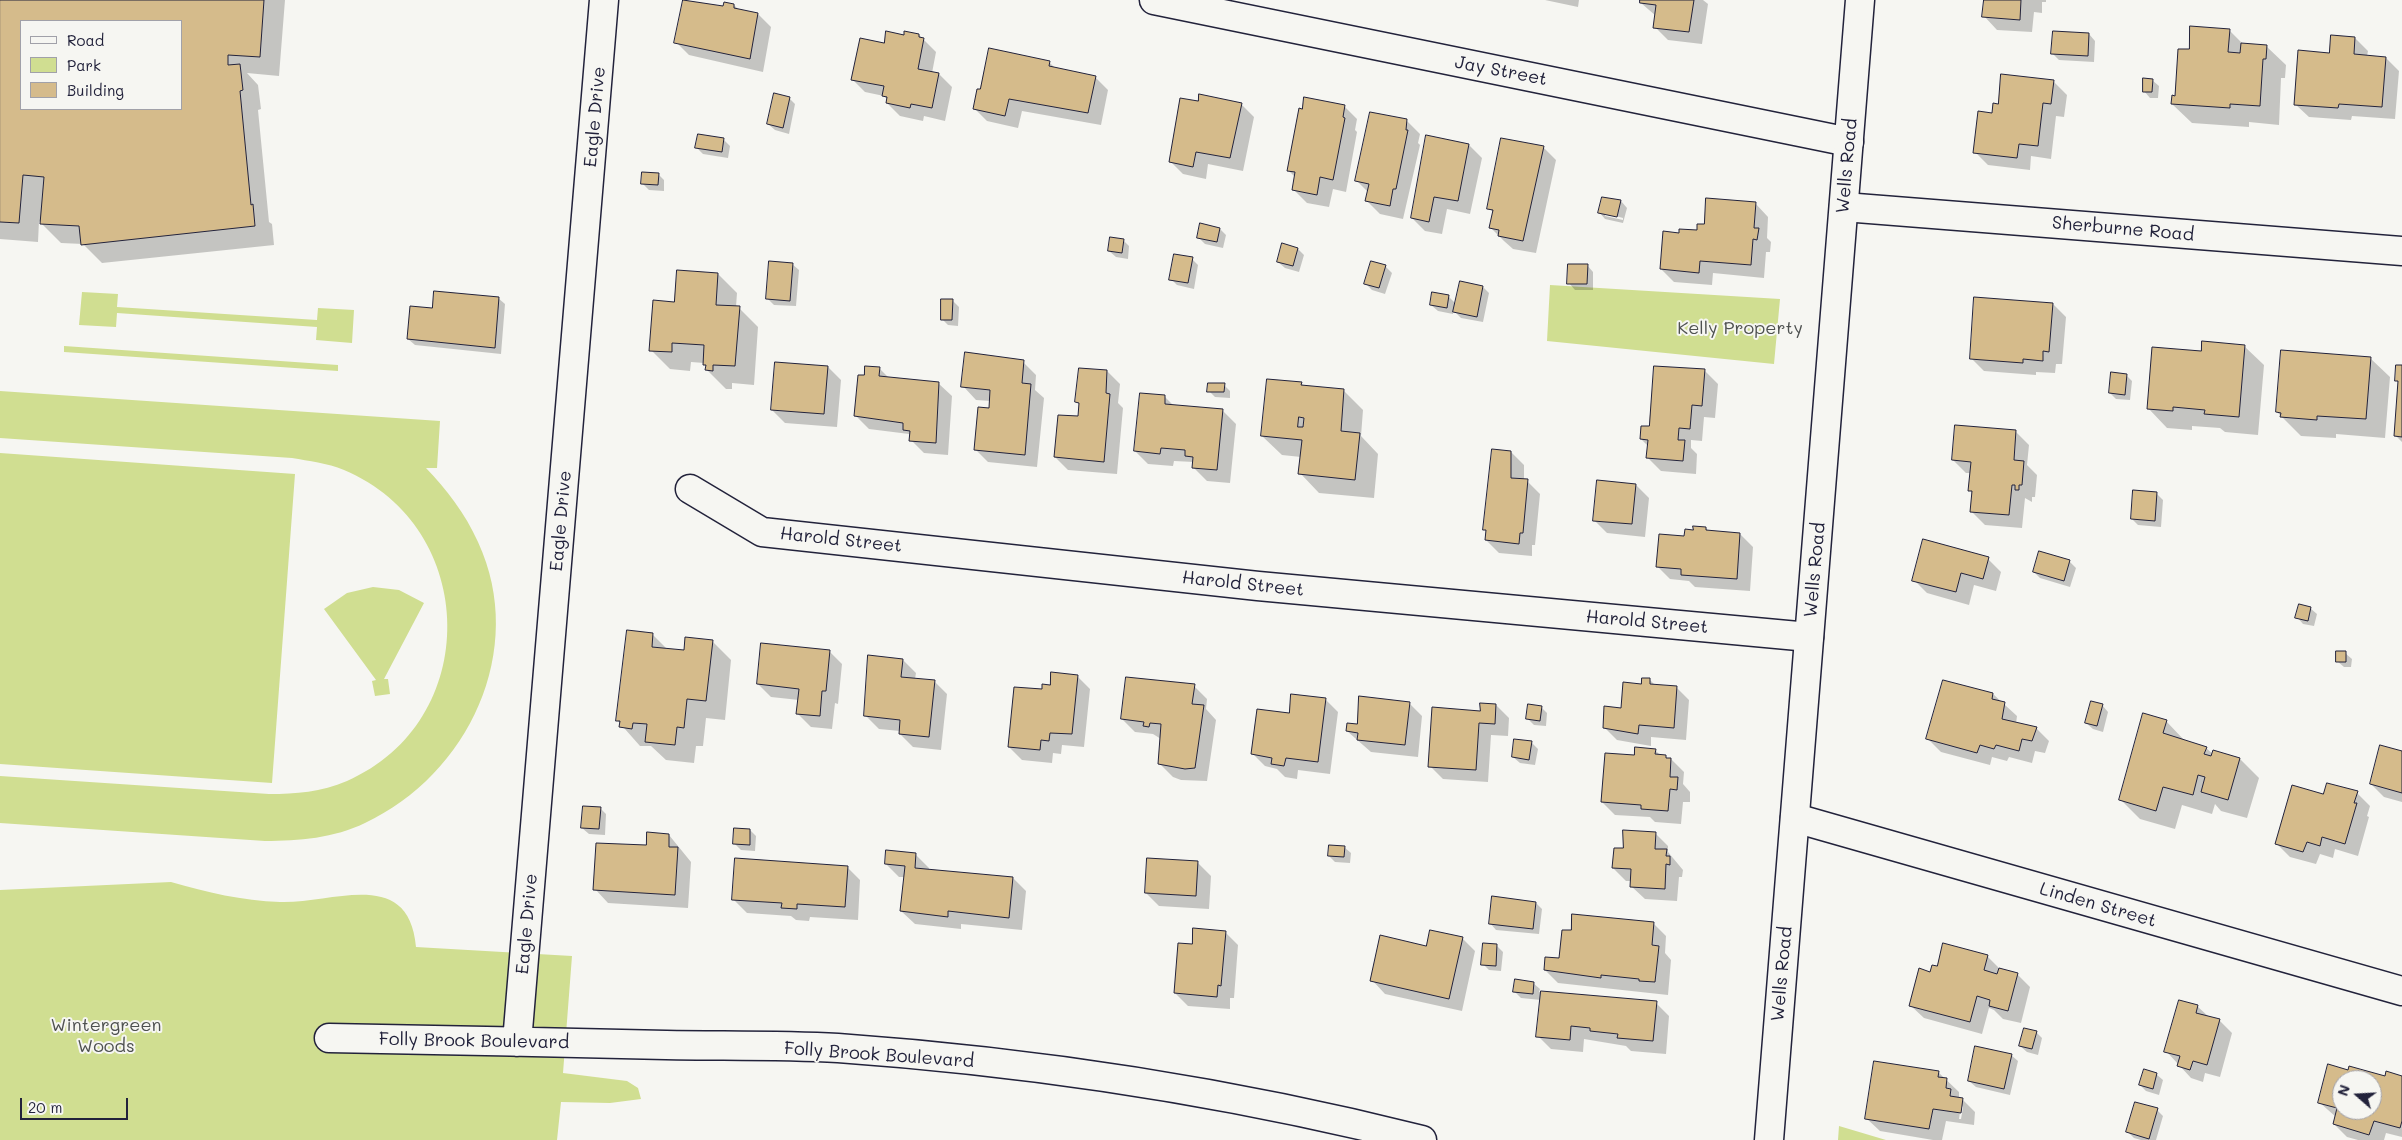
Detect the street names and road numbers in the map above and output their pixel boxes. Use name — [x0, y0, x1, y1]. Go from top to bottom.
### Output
street label: Jay Street — [1453, 51, 1549, 91]
street label: Eagle Drive — [580, 66, 610, 168]
street label: Wells Road — [1832, 118, 1862, 214]
street label: Sherburne Road — [2051, 212, 2195, 246]
street label: Eagle Drive — [546, 470, 576, 572]
street label: Wells Road — [1800, 522, 1830, 618]
street label: Harold Street — [779, 523, 903, 557]
street label: Harold Street — [1181, 567, 1305, 601]
street label: Harold Street — [1585, 606, 1709, 638]
street label: Eagle Drive — [512, 873, 542, 975]
street label: Linden Street — [2037, 878, 2159, 932]
street label: Wells Road — [1767, 926, 1797, 1022]
street label: Folly Brook Boulevard — [379, 1029, 569, 1053]
street label: Folly Brook Boulevard — [783, 1038, 975, 1072]

